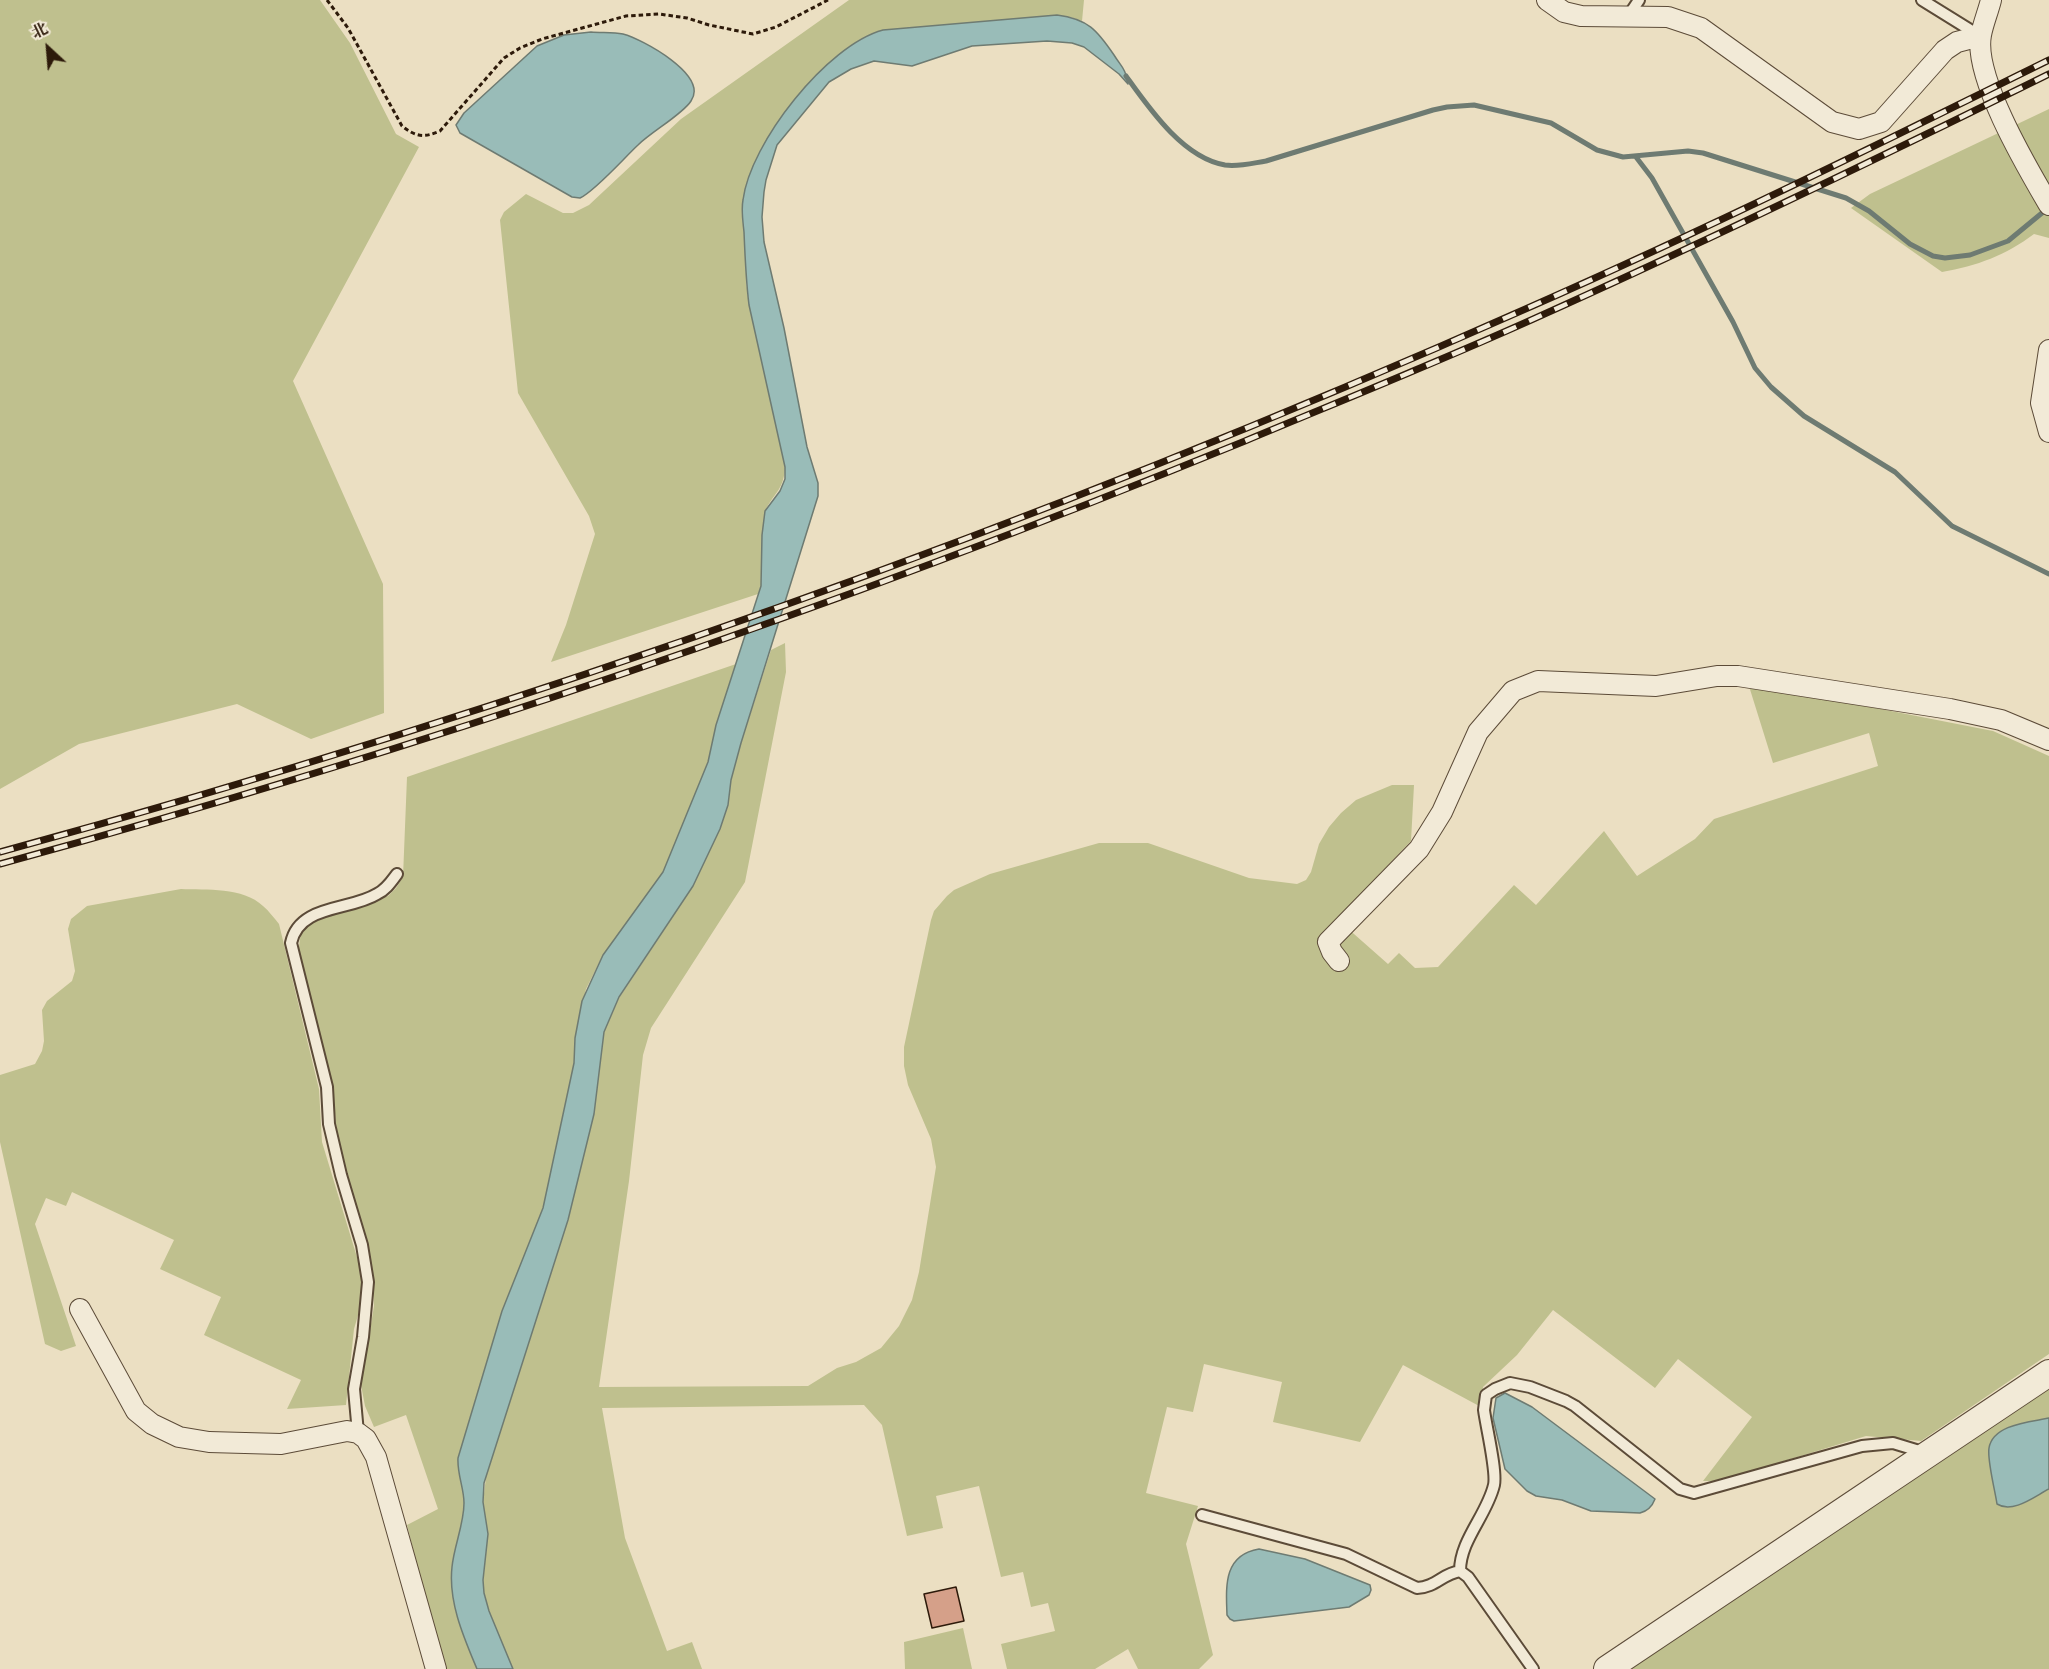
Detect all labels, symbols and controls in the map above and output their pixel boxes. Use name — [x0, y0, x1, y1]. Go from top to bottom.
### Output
north arrow — [18, 18, 78, 78]
text: 北 — [29, 19, 52, 44]

